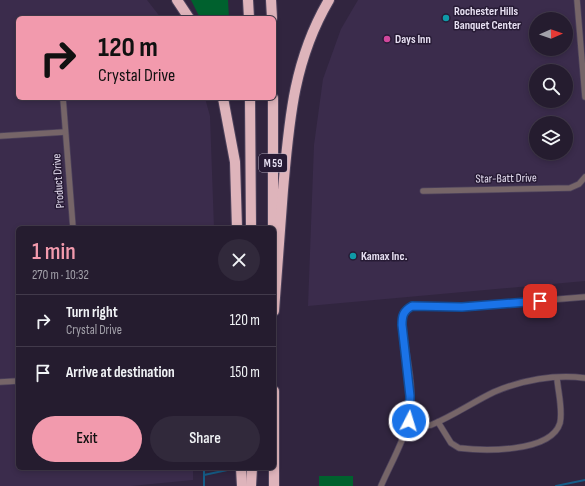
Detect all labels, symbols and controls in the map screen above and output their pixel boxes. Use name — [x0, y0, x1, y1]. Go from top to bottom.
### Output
place label: Rochester Hills Banquet Center — [454, 4, 521, 33]
north arrow — [529, 12, 573, 56]
map controls — [529, 12, 573, 160]
marker: Rochester Hills Banquet Center — [441, 13, 451, 23]
text: 120 m — [98, 31, 158, 64]
icon: right — [32, 32, 84, 84]
place label: Days Inn — [395, 32, 431, 47]
marker: Days Inn — [382, 34, 392, 44]
button: search — [529, 64, 573, 108]
text: Crystal Drive — [98, 65, 175, 86]
button: layers — [529, 116, 573, 160]
street label: Product Drive — [49, 153, 68, 209]
road number: M 59 — [259, 154, 287, 172]
street label: Star-Batt Drive — [475, 170, 537, 187]
text: 1 min — [32, 237, 76, 266]
button: close — [218, 239, 260, 281]
place label: Kamax Inc. — [361, 249, 408, 264]
marker: Kamax Inc. — [348, 251, 358, 261]
text: 270 m · 10:32 — [32, 267, 89, 283]
pin — [523, 284, 557, 318]
icon: arrive — [529, 290, 551, 312]
text: Turn right — [66, 303, 118, 322]
icon: right — [32, 310, 54, 332]
text: 120 m — [230, 311, 260, 330]
text: Crystal Drive — [66, 322, 122, 338]
icon: arrive — [32, 362, 54, 384]
text: Arrive at destination — [66, 363, 175, 382]
text: 150 m — [230, 363, 260, 382]
position arrow — [388, 400, 430, 442]
button: Exit — [32, 416, 142, 462]
button: Share — [150, 416, 260, 462]

